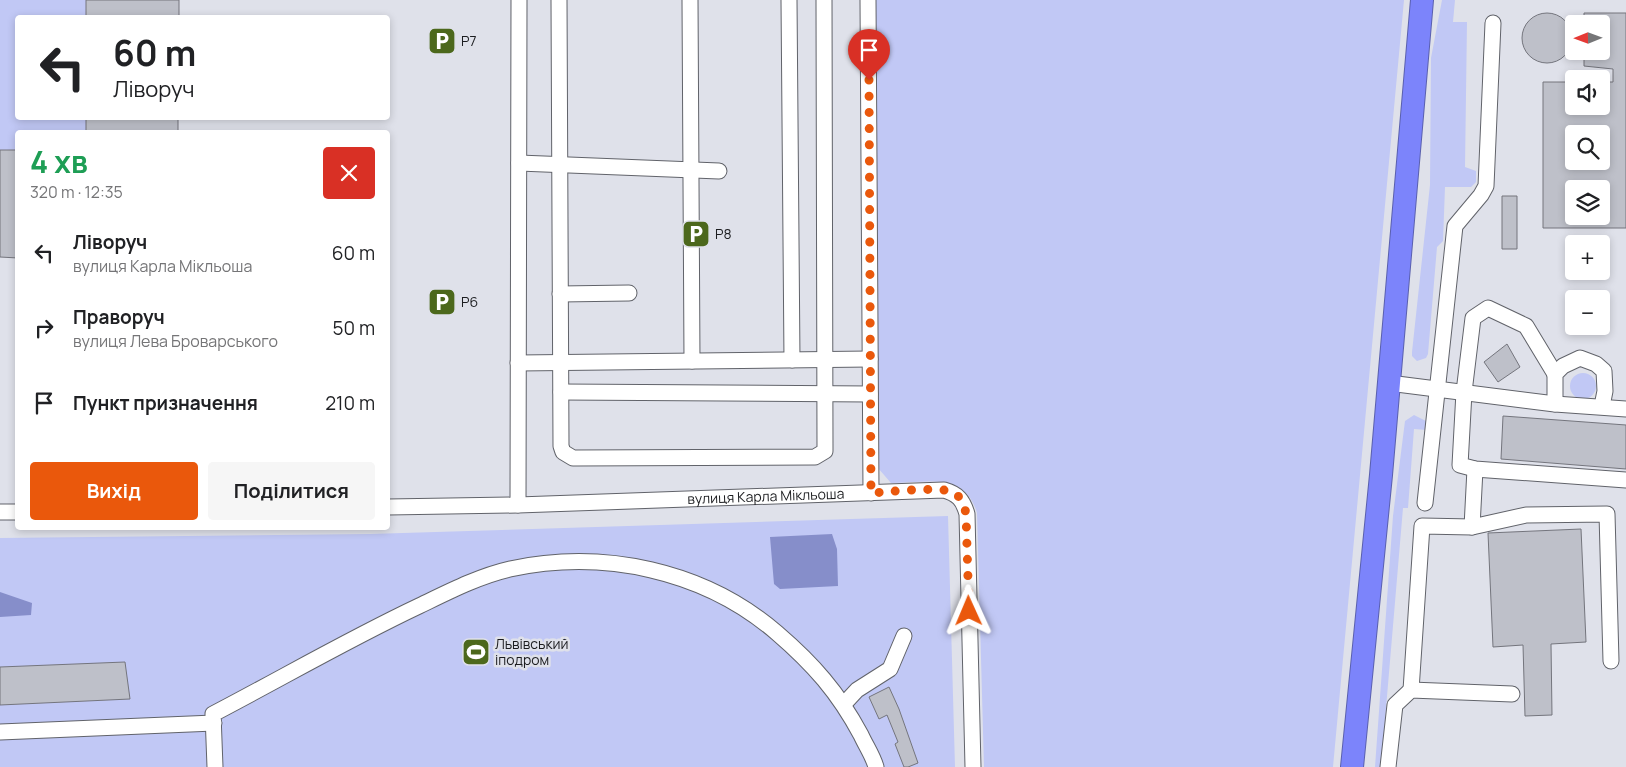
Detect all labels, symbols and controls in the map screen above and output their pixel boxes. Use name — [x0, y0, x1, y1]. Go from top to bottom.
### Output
north arrow — [1565, 15, 1610, 60]
map controls — [1565, 15, 1610, 335]
parking icon: P7 — [427, 26, 457, 56]
text: 60 m — [113, 29, 196, 77]
pin — [848, 29, 890, 80]
place label: P7 — [461, 31, 476, 50]
icon: left — [30, 35, 95, 100]
icon: arrive — [855, 36, 883, 64]
button: sound — [1565, 70, 1610, 115]
text: Ліворуч — [113, 74, 194, 104]
button: search — [1565, 125, 1610, 170]
text: 4 хв — [30, 141, 88, 182]
button: close — [323, 147, 375, 199]
button: layers — [1565, 180, 1610, 225]
text: 320 m · 12:35 — [30, 181, 123, 203]
parking icon: P8 — [681, 219, 711, 249]
place label: P8 — [715, 224, 732, 243]
text: Ліворуч — [73, 229, 147, 255]
button: + — [1565, 235, 1610, 280]
icon: left — [30, 239, 58, 267]
text: 60 m — [332, 240, 375, 266]
text: вулиця Карла Мікльоша — [73, 255, 252, 277]
parking icon: P6 — [427, 287, 457, 317]
button: − — [1565, 290, 1610, 335]
place label: P6 — [461, 292, 478, 311]
text: Праворуч — [73, 304, 165, 330]
icon: right — [30, 314, 58, 342]
text: 50 m — [333, 315, 375, 341]
text: вулиця Лева Броварського — [73, 330, 278, 352]
icon: arrive — [30, 389, 58, 417]
text: Пункт призначення — [73, 390, 258, 416]
text: 210 m — [325, 390, 375, 416]
button: Вихід — [30, 462, 198, 520]
button: Поділитися — [208, 462, 375, 520]
street label: вулиця Карла Мікльоша — [687, 484, 845, 508]
position arrow — [942, 584, 994, 636]
place label: Львівський іподром — [495, 634, 568, 669]
sports icon: Львівський іподром — [461, 637, 491, 667]

